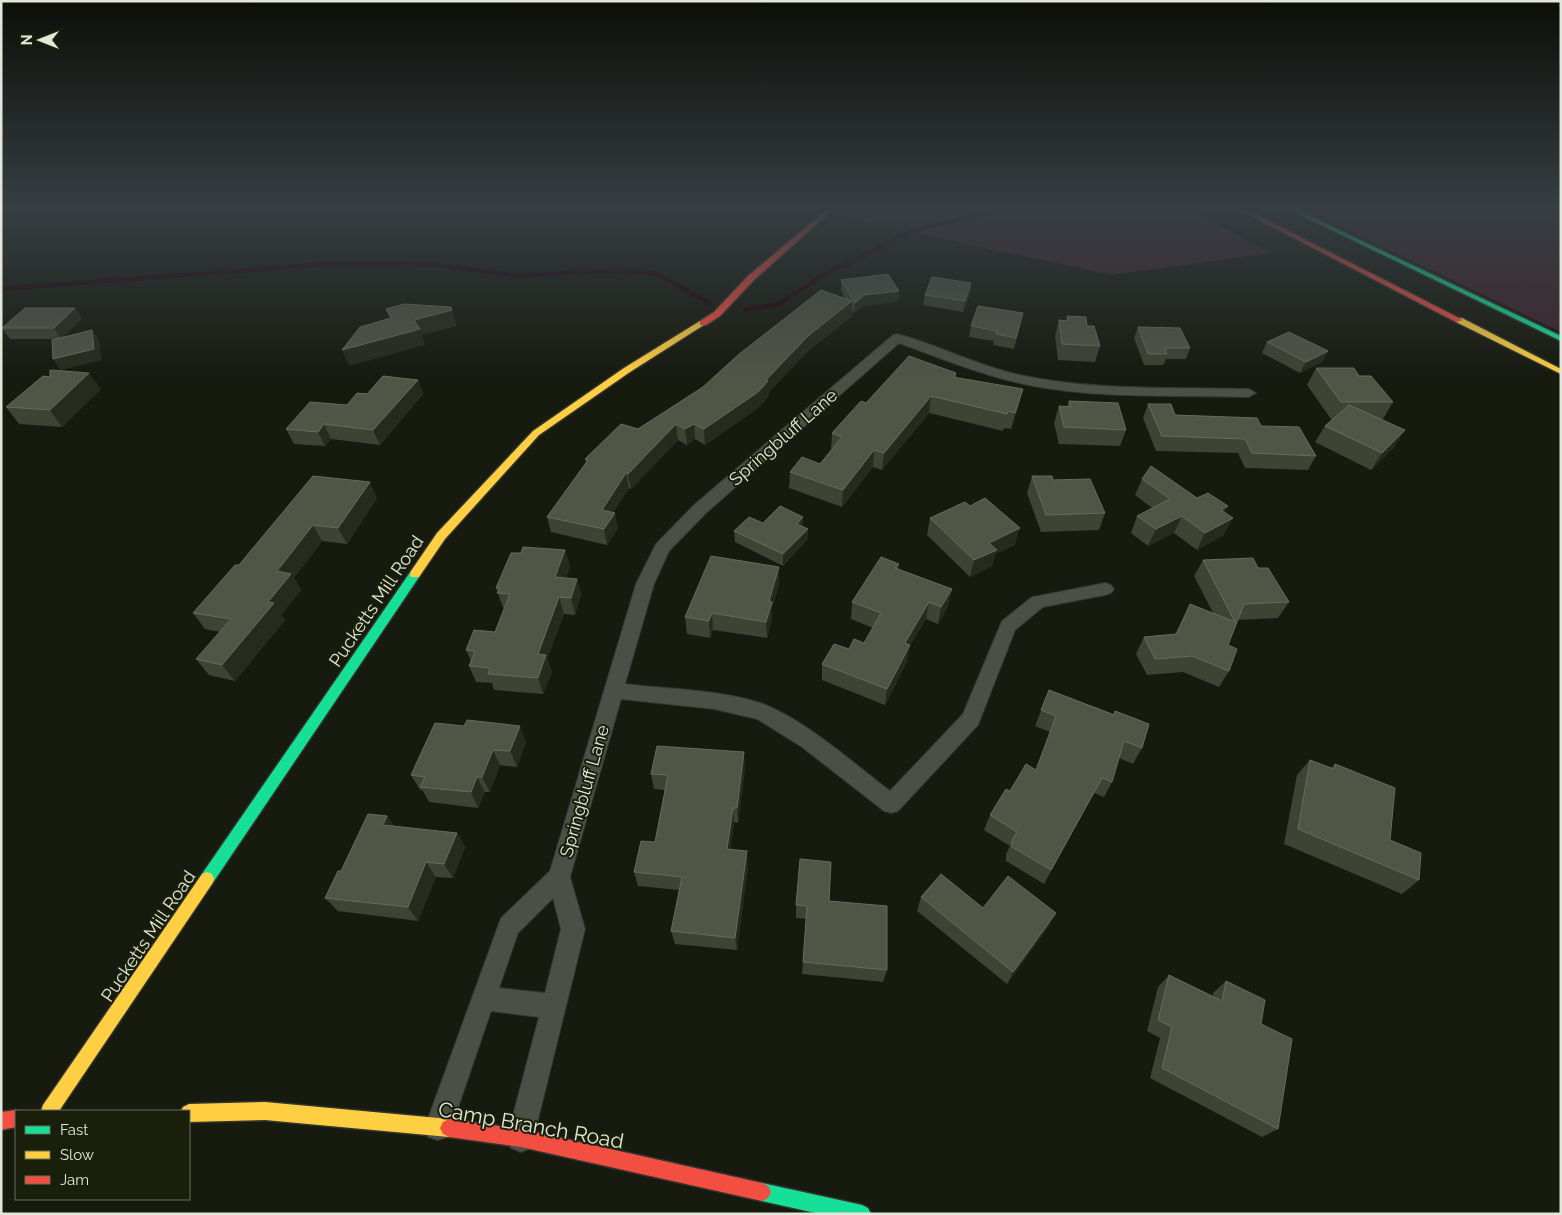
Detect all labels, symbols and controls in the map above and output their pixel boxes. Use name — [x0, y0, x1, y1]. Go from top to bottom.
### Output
north arrow — [15, 15, 65, 65]
text: N — [19, 35, 35, 45]
street label: Springbluff Lane — [725, 384, 842, 490]
street label: Pucketts Mill Road — [324, 532, 428, 670]
street label: Springbluff Lane — [555, 722, 613, 860]
street label: Pucketts Mill Road — [96, 867, 200, 1005]
street label: Camp Branch Road — [436, 1096, 626, 1154]
legend — [15, 1110, 190, 1200]
text: Fast — [60, 1121, 88, 1139]
text: Slow — [60, 1146, 94, 1164]
text: Jam — [60, 1171, 89, 1189]

